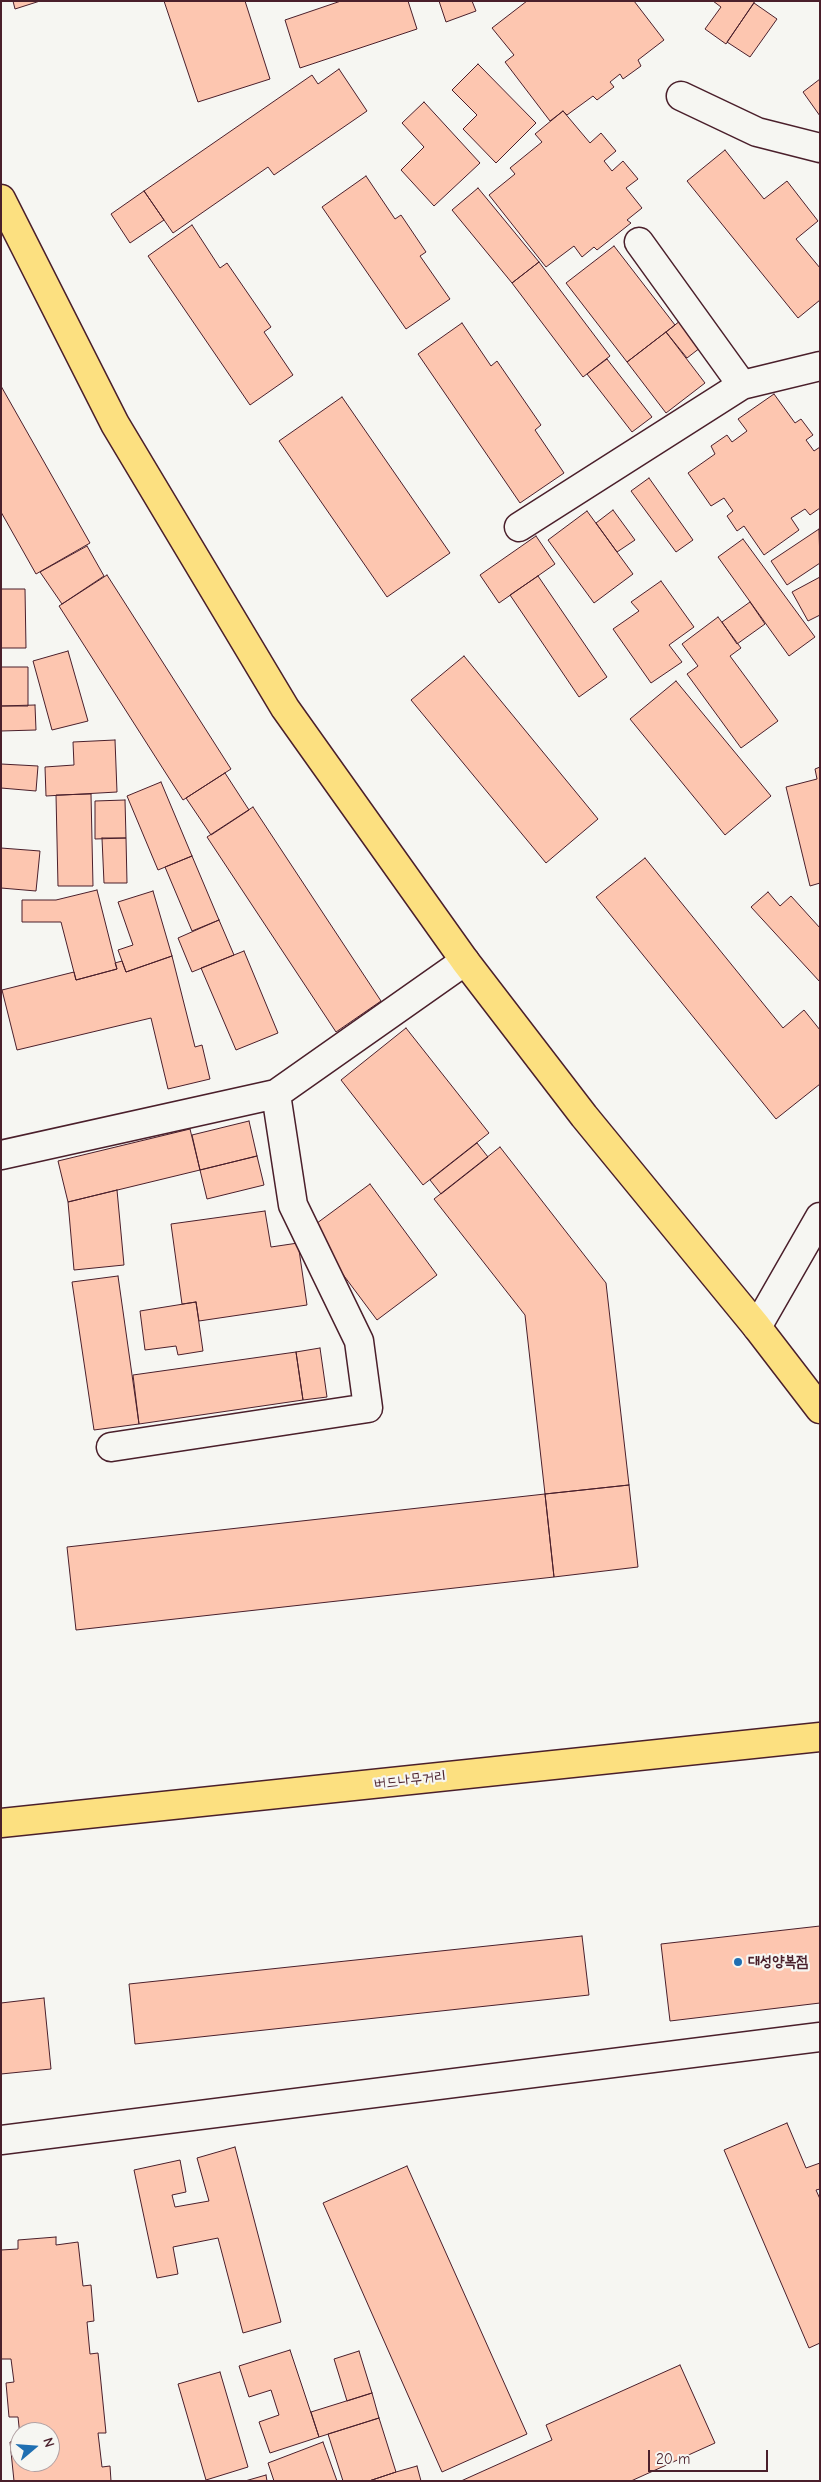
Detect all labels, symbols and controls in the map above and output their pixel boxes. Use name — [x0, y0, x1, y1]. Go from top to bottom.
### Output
street label: 버드나무거리 — [373, 1767, 447, 1793]
place label: 대성양복점 — [748, 1953, 808, 1971]
marker: 대성양복점 — [732, 1956, 744, 1968]
north arrow — [10, 2422, 60, 2472]
text: N — [39, 2436, 58, 2449]
scale bar — [651, 2440, 771, 2472]
text: 20 m — [656, 2450, 690, 2468]

